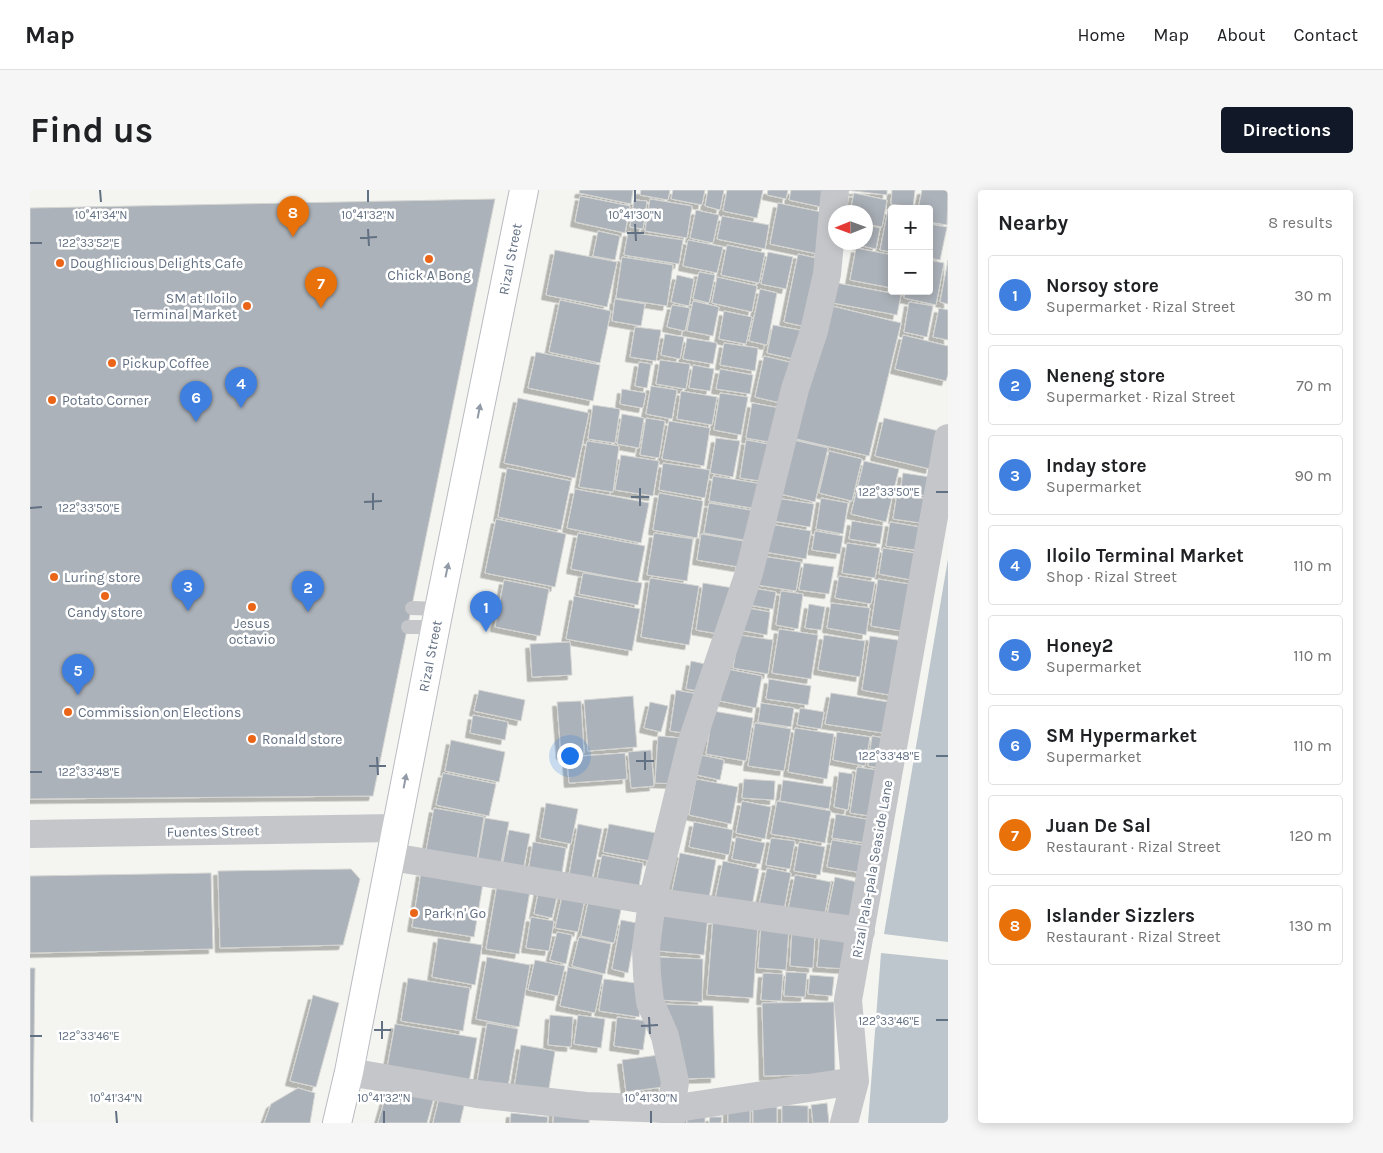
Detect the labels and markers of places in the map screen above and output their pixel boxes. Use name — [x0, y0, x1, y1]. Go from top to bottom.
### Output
pin: 8 — [277, 196, 309, 237]
marker: Chick A Bong — [423, 253, 435, 265]
place label: Doughlicious Delights Cafe — [70, 255, 243, 272]
marker: Doughlicious Delights Cafe — [54, 257, 66, 269]
pin: 7 — [305, 267, 337, 308]
place label: Chick A Bong — [387, 267, 471, 284]
place label: SM at Iloilo Terminal Market — [133, 290, 237, 323]
marker: SM at Iloilo Terminal Market — [241, 300, 253, 312]
place label: Pickup Coffee — [122, 355, 209, 372]
marker: Pickup Coffee — [106, 357, 118, 369]
pin: 4 — [225, 367, 257, 408]
pin: 6 — [180, 381, 212, 422]
place label: Potato Corner — [62, 392, 150, 409]
marker: Potato Corner — [46, 394, 58, 406]
place label: Luring store — [64, 569, 140, 586]
pin: 3 — [172, 570, 204, 611]
marker: Luring store — [48, 571, 60, 583]
pin: 2 — [292, 571, 324, 612]
marker: Candy store — [99, 590, 111, 602]
pin: 1 — [470, 591, 502, 632]
marker: Jesus octavio — [246, 601, 258, 613]
place label: Candy store — [67, 604, 143, 621]
place label: Jesus octavio — [229, 615, 275, 648]
pin: 5 — [62, 654, 94, 695]
place label: Commission on Elections — [78, 704, 241, 721]
marker: Commission on Elections — [62, 706, 74, 718]
place label: Ronald store — [262, 731, 342, 748]
marker: Ronald store — [246, 733, 258, 745]
place label: Park n' Go — [424, 905, 486, 922]
marker: Park n' Go — [408, 907, 420, 919]

